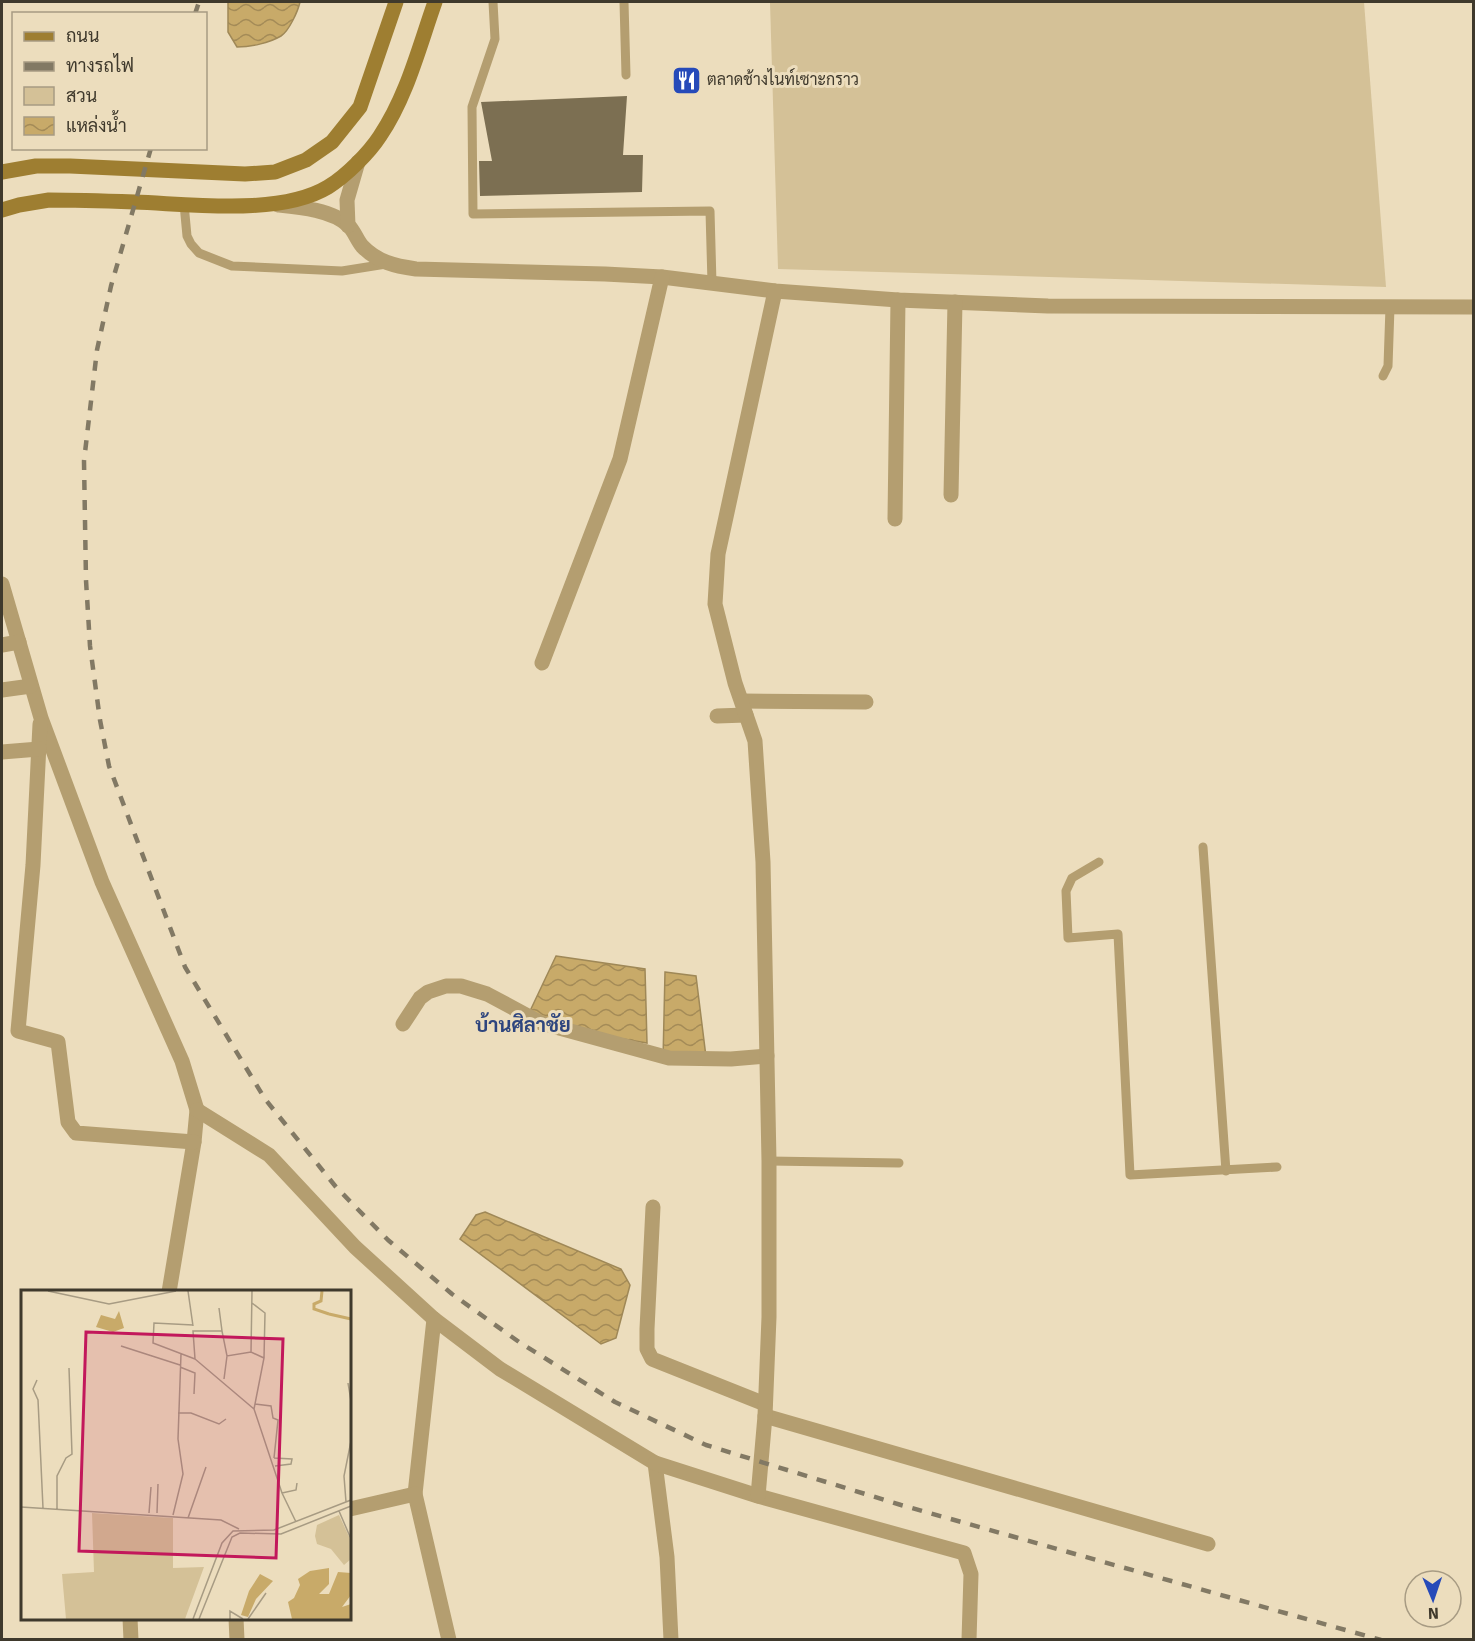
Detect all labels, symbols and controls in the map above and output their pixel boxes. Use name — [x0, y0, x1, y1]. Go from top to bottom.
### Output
legend — [12, 12, 207, 150]
text: ถนน — [66, 25, 99, 47]
text: ทางรถไฟ — [66, 53, 134, 77]
restaurant icon: ตลาดช้างไนท์เซาะกราว — [670, 64, 702, 96]
place label: ตลาดช้างไนท์เซาะกราว — [707, 67, 859, 90]
text: สวน — [66, 85, 97, 107]
text: แหล่งน้ำ — [66, 110, 127, 137]
district label: บ้านศิลาชัย — [475, 1012, 571, 1038]
inset map — [21, 1290, 351, 1620]
north arrow — [1403, 1569, 1463, 1629]
text: N — [1428, 1603, 1439, 1623]

